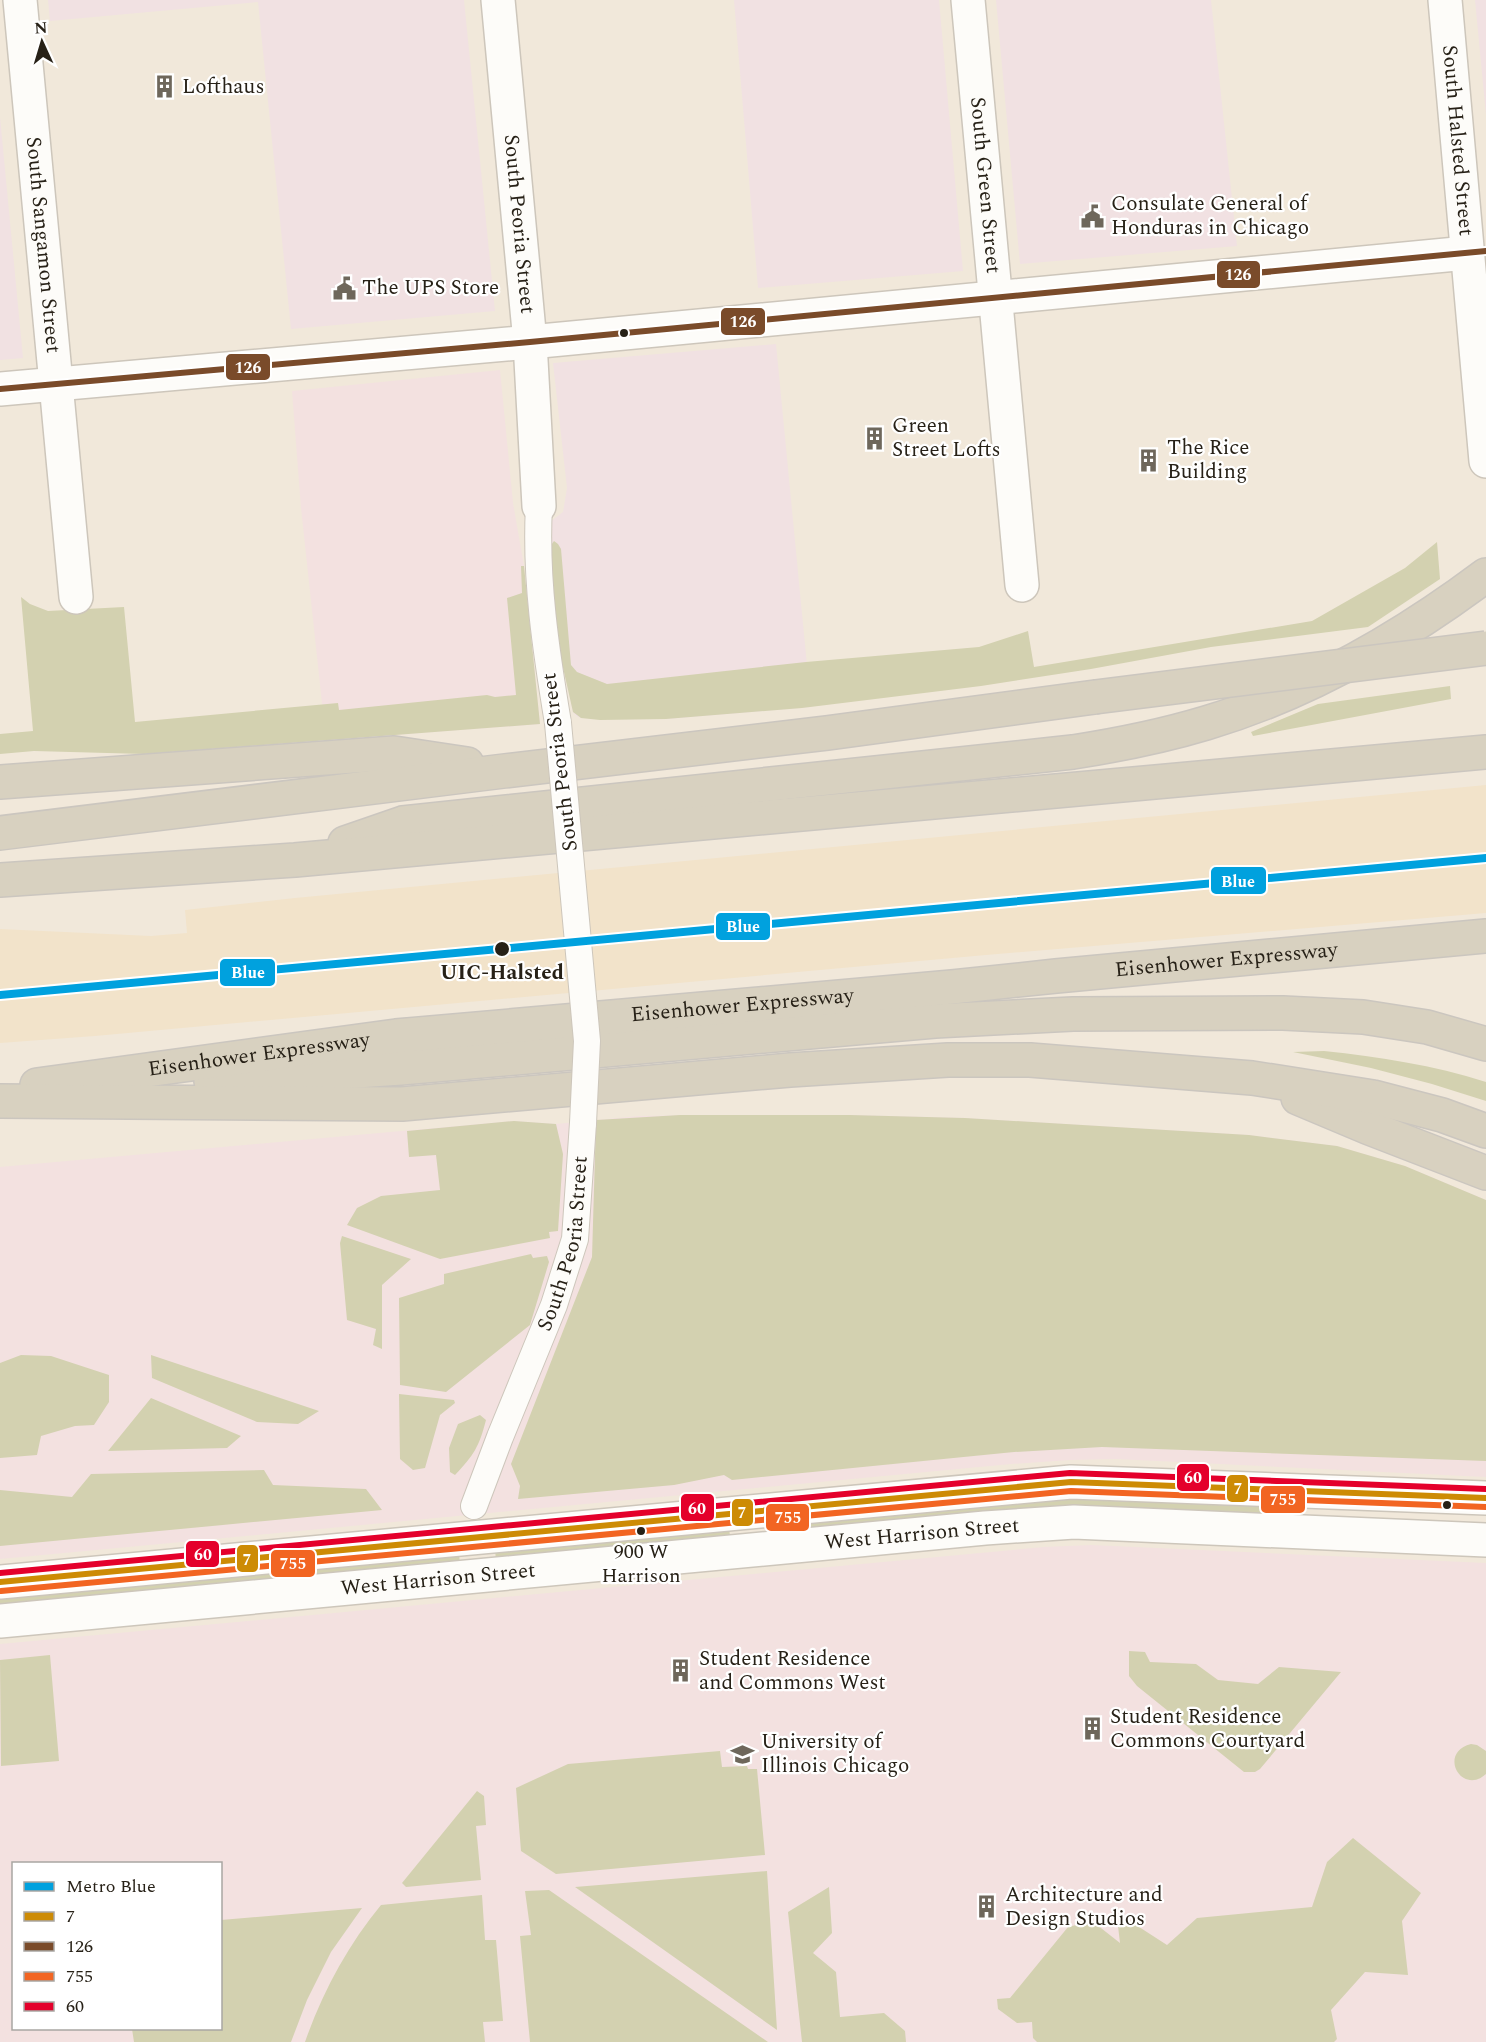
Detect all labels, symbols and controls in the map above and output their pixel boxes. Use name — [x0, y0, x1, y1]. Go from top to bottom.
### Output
north arrow — [12, 12, 72, 72]
text: N — [34, 16, 48, 40]
street label: South Halsted Street — [1433, 44, 1482, 237]
place label: Lofthaus — [182, 71, 264, 103]
building icon: Lofthaus — [151, 74, 177, 100]
street label: South Green Street — [961, 96, 1009, 275]
street label: South Peoria Street — [495, 133, 543, 315]
street label: South Sangamon Street — [17, 135, 69, 355]
place label: Consulate General of Honduras in Chicago — [1111, 188, 1309, 244]
public building icon: Consulate General of Honduras in Chicago — [1080, 203, 1106, 229]
line badge: 126 — [1216, 260, 1261, 289]
text: 126 — [1225, 263, 1251, 287]
place label: The UPS Store — [362, 272, 499, 304]
public building icon: The UPS Store — [331, 275, 357, 301]
line badge: 126 — [720, 307, 766, 336]
text: 126 — [730, 310, 756, 334]
unlabelled marker — [618, 327, 630, 339]
line badge: 126 — [225, 353, 271, 381]
text: 126 — [235, 356, 261, 380]
place label: Green Street Lofts — [892, 410, 1001, 466]
building icon: Green Street Lofts — [861, 425, 887, 451]
place label: The Rice Building — [1167, 432, 1249, 488]
building icon: The Rice Building — [1136, 447, 1162, 473]
street label: South Peoria Street — [533, 671, 587, 853]
line badge: Blue — [1210, 866, 1267, 895]
text: Blue — [1221, 870, 1255, 894]
line badge: Blue — [715, 912, 771, 941]
text: Blue — [726, 915, 760, 939]
street label: Eisenhower Expressway — [1113, 934, 1340, 986]
marker: UIC-Halsted — [493, 940, 511, 958]
place label: UIC-Halsted — [440, 957, 564, 989]
line badge: Blue — [219, 958, 276, 987]
text: Blue — [231, 961, 265, 985]
street label: Eisenhower Expressway — [630, 980, 856, 1031]
street label: Eisenhower Expressway — [146, 1024, 373, 1086]
street label: South Peoria Street — [529, 1155, 597, 1336]
line badge: 60 — [1176, 1463, 1210, 1492]
text: 60 — [1184, 1466, 1202, 1490]
line badge: 7 — [1226, 1474, 1249, 1503]
text: 7 — [1234, 1477, 1243, 1501]
line badge: 755 — [1260, 1485, 1306, 1514]
text: 755 — [1270, 1488, 1296, 1512]
line badge: 60 — [680, 1493, 715, 1522]
text: 60 — [688, 1497, 706, 1521]
line badge: 7 — [731, 1498, 754, 1527]
unlabelled marker — [1441, 1499, 1453, 1511]
text: 7 — [738, 1501, 747, 1525]
line badge: 755 — [765, 1503, 810, 1532]
text: 755 — [775, 1506, 801, 1530]
street label: West Harrison Street — [823, 1510, 1020, 1559]
marker: 900 W Harrison — [635, 1525, 647, 1537]
place label: 900 W Harrison — [601, 1537, 681, 1591]
line badge: 60 — [185, 1540, 220, 1568]
text: 60 — [194, 1543, 212, 1567]
line badge: 7 — [236, 1544, 259, 1573]
text: 7 — [243, 1548, 252, 1572]
line badge: 755 — [270, 1549, 316, 1578]
text: 755 — [280, 1552, 306, 1576]
street label: West Harrison Street — [339, 1555, 537, 1605]
place label: Student Residence and Commons West — [699, 1643, 886, 1699]
building icon: Student Residence and Commons West — [668, 1658, 694, 1684]
place label: Student Residence Commons Courtyard — [1110, 1701, 1305, 1757]
building icon: Student Residence Commons Courtyard — [1079, 1716, 1105, 1742]
place label: University of Illinois Chicago — [761, 1726, 909, 1782]
school or university icon: University of Illinois Chicago — [730, 1741, 756, 1767]
legend — [12, 1862, 222, 2030]
text: Metro Blue — [66, 1873, 156, 1900]
place label: Architecture and Design Studios — [1005, 1879, 1163, 1935]
building icon: Architecture and Design Studios — [974, 1894, 1000, 1920]
text: 7 — [66, 1903, 75, 1930]
text: 126 — [66, 1933, 93, 1960]
text: 755 — [66, 1963, 93, 1990]
text: 60 — [66, 1993, 84, 2020]

